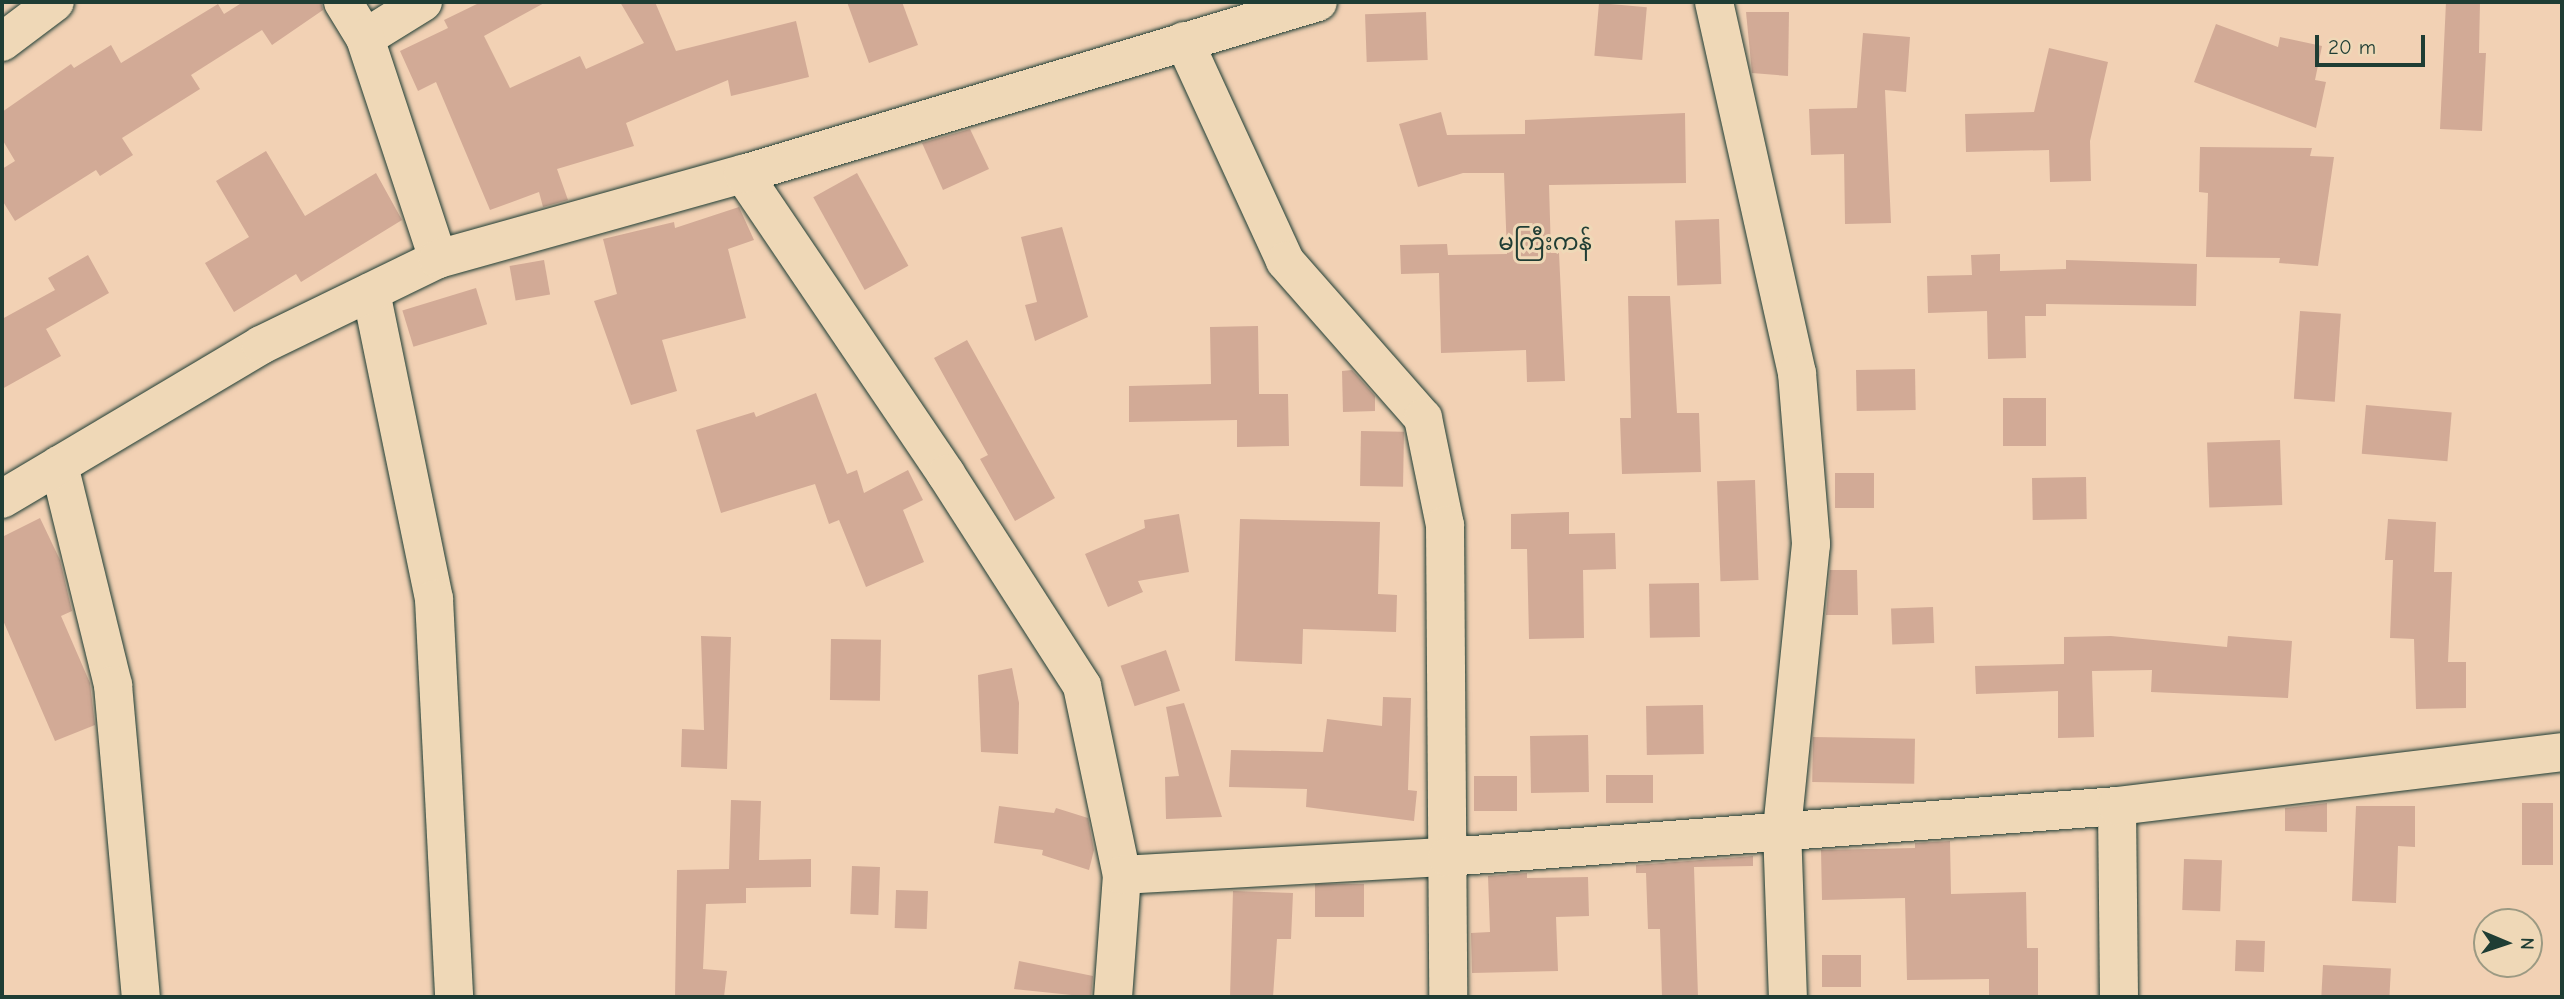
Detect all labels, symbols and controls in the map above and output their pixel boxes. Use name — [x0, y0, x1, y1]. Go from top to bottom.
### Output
scale bar — [2319, 21, 2429, 65]
text: 20 m — [2328, 35, 2376, 59]
district label: မကြီးကန် — [1498, 229, 1592, 257]
north arrow — [2473, 908, 2543, 978]
text: N — [2516, 937, 2538, 950]

